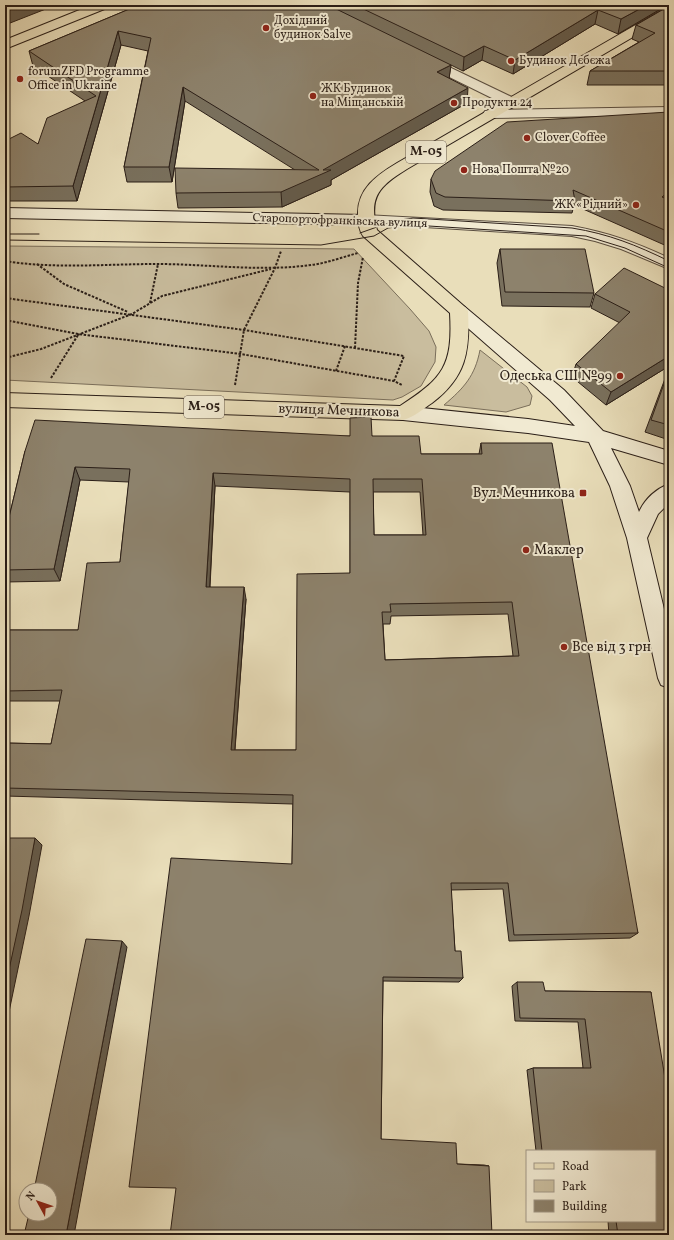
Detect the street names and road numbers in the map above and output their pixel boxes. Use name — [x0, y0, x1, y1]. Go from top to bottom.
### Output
road number: М-05 — [406, 141, 446, 163]
street label: Старопортофранківська вулиця — [252, 210, 428, 232]
road number: М-05 — [184, 396, 224, 418]
street label: вулиця Мечникова — [278, 399, 400, 423]

